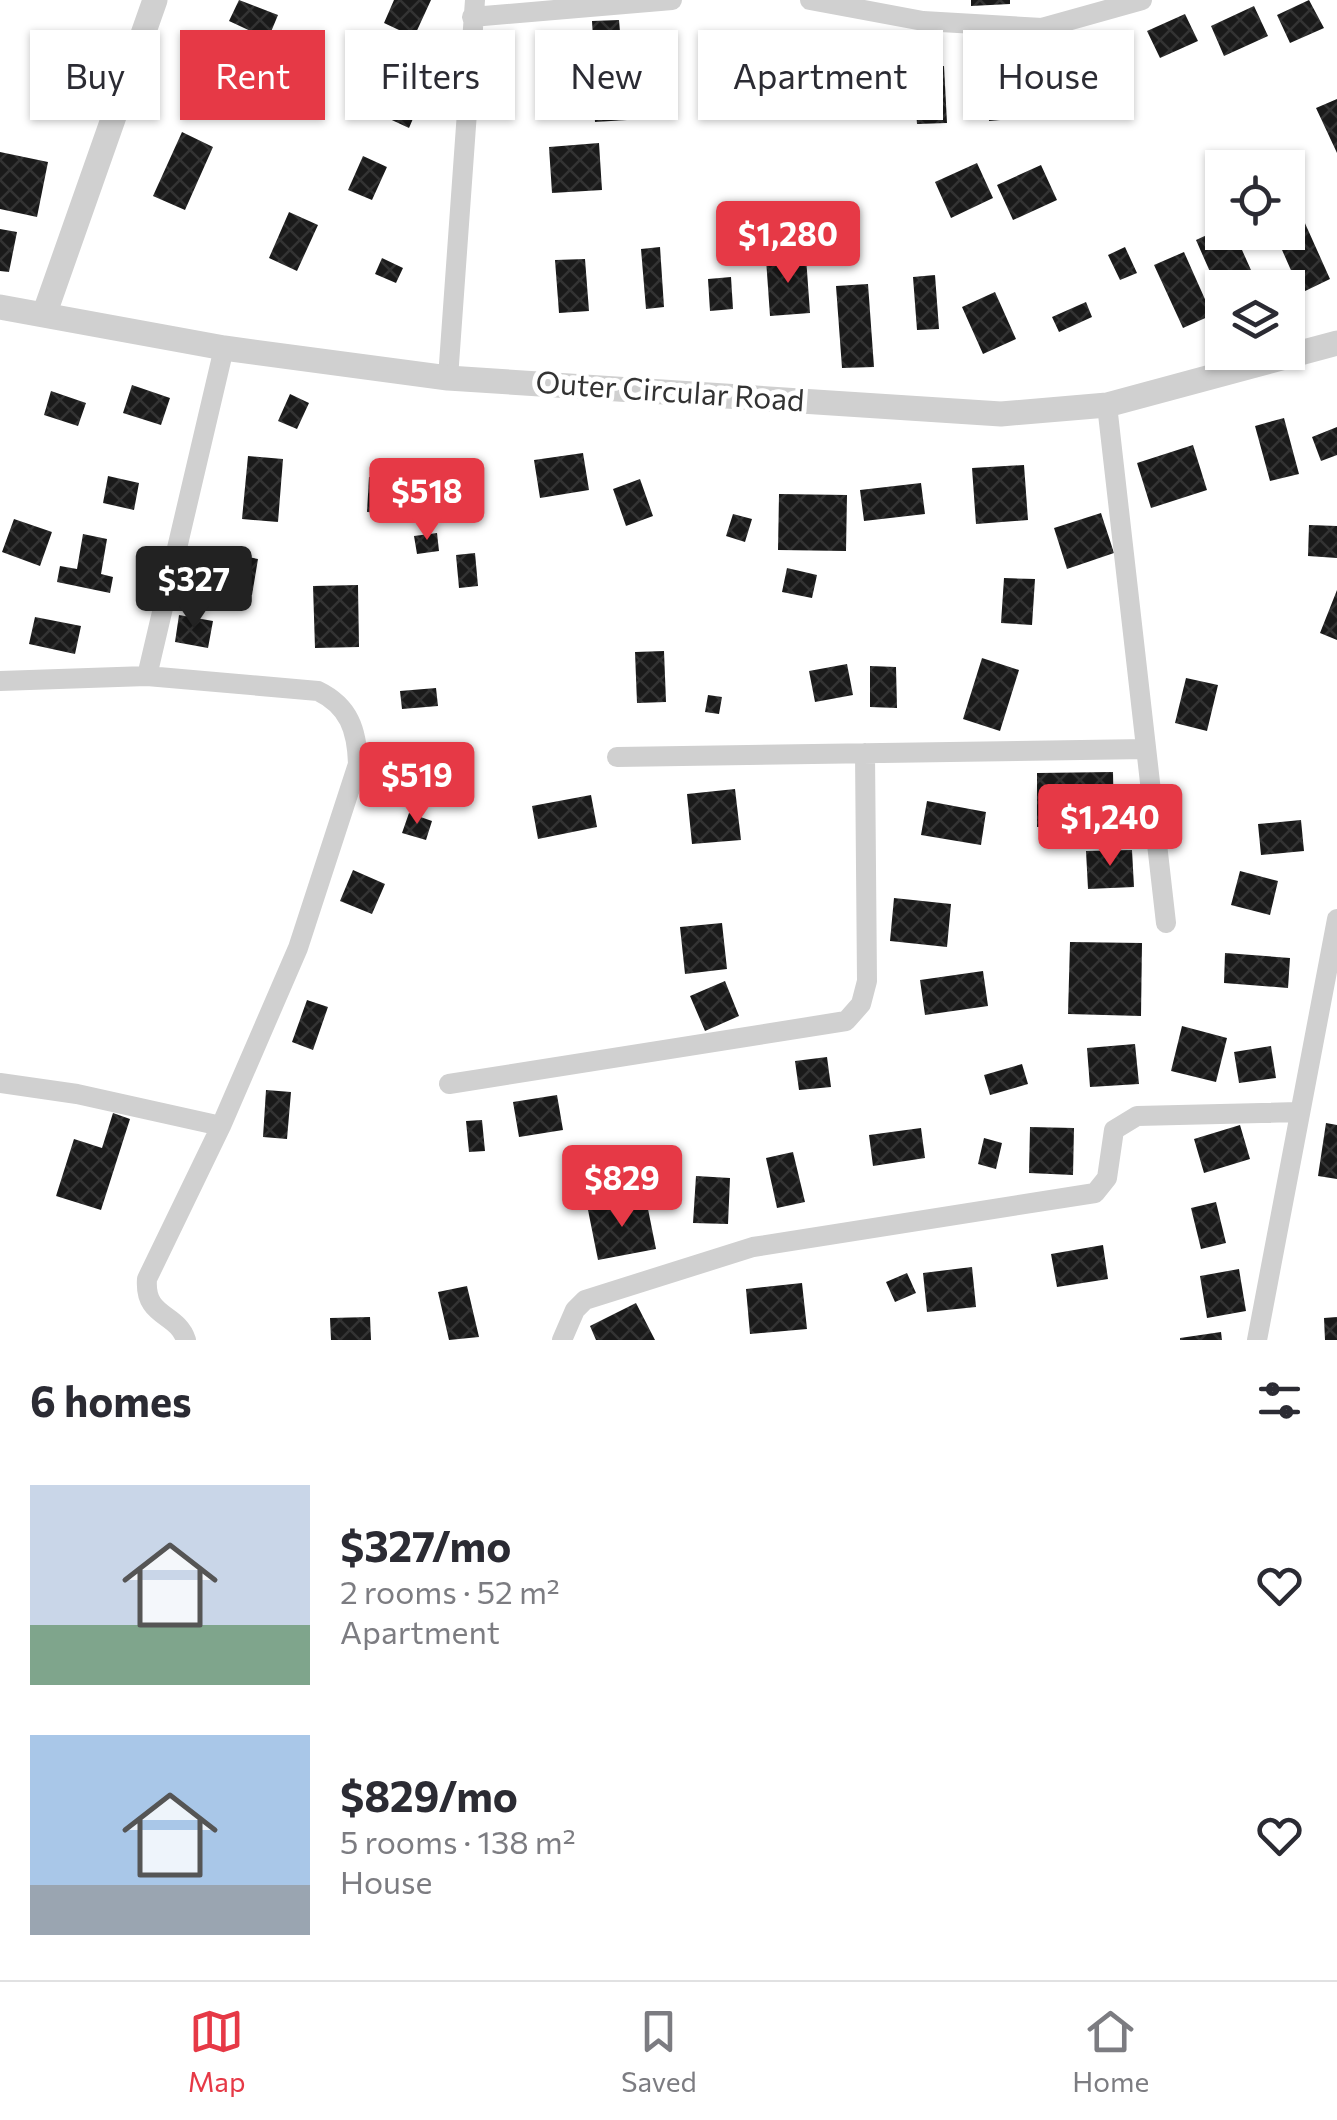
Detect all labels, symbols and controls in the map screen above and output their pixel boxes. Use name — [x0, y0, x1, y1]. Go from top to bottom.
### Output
chip: Buy — [30, 30, 160, 120]
chip: Rent — [180, 30, 325, 120]
chip: Filters — [345, 30, 515, 120]
chip: New — [535, 30, 678, 120]
chip: Apartment — [698, 30, 943, 120]
chip: House — [963, 30, 1134, 120]
map controls — [1205, 150, 1305, 370]
button: locate — [1205, 150, 1305, 250]
pin: $1,280 — [707, 201, 869, 286]
text: $1,280 — [738, 213, 838, 253]
button: layers — [1205, 270, 1305, 370]
street label: Outer Circular Road — [535, 362, 806, 417]
pin: $518 — [368, 458, 486, 543]
text: $518 — [391, 470, 463, 510]
pin: $327 — [135, 546, 253, 631]
text: $327 — [158, 558, 230, 598]
pin: $519 — [358, 742, 476, 827]
text: $519 — [381, 754, 453, 794]
pin: $1,240 — [1029, 784, 1191, 869]
text: $1,240 — [1060, 796, 1160, 836]
pin: $829 — [563, 1145, 681, 1230]
text: $829 — [584, 1157, 660, 1197]
icon: filters — [1252, 1373, 1307, 1428]
text: 6 homes — [30, 1374, 192, 1426]
text: $327/mo — [340, 1519, 511, 1571]
icon: home — [110, 1525, 230, 1645]
icon: heart — [1252, 1558, 1307, 1613]
text: 2 rooms · 52 m² — [340, 1571, 560, 1611]
text: Apartment — [340, 1611, 500, 1651]
text: $829/mo — [340, 1769, 518, 1821]
icon: home — [110, 1775, 230, 1895]
icon: heart — [1252, 1808, 1307, 1863]
text: 5 rooms · 138 m² — [340, 1821, 576, 1861]
text: House — [340, 1861, 432, 1901]
tab: Map — [188, 2004, 246, 2098]
tab: Saved — [621, 2004, 697, 2098]
tab: Home — [1072, 2004, 1149, 2098]

